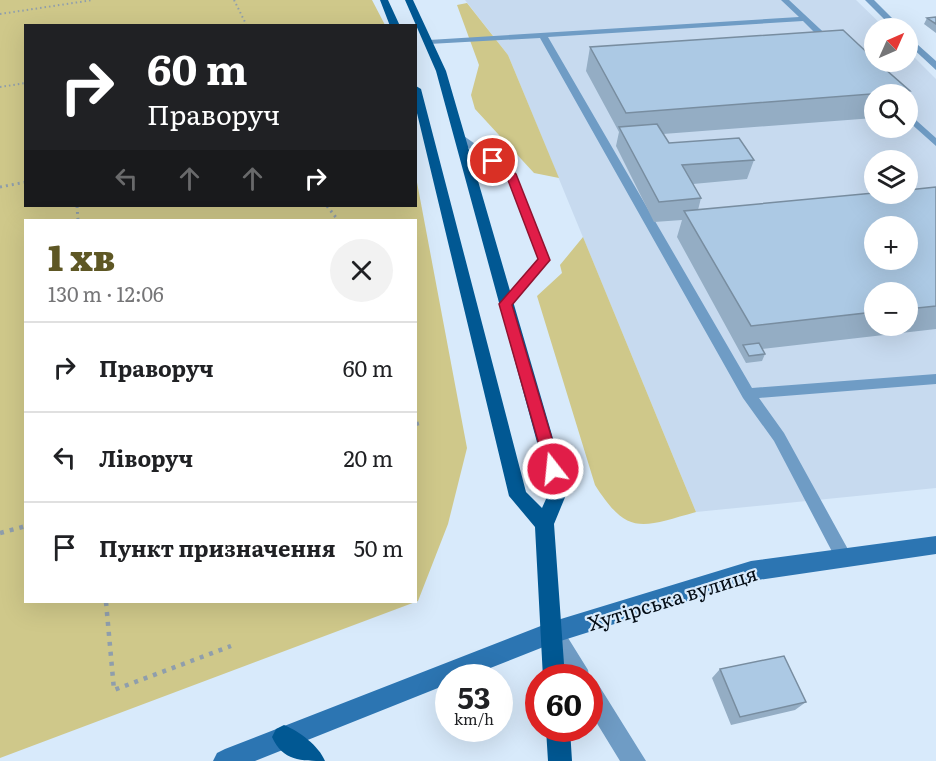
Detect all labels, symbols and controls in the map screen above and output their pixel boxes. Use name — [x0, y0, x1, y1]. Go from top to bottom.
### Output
north arrow — [864, 18, 918, 72]
map controls — [864, 18, 918, 336]
text: 60 m — [147, 36, 248, 98]
icon: right — [48, 48, 126, 126]
button: search — [864, 84, 918, 138]
text: Праворуч — [147, 93, 280, 133]
pin — [467, 135, 518, 186]
icon: arrive — [476, 144, 509, 177]
button: layers — [864, 150, 918, 204]
icon: left — [110, 162, 143, 195]
icon: ahead — [173, 162, 206, 195]
icon: ahead — [236, 162, 269, 195]
icon: right — [299, 162, 332, 195]
button: + — [864, 216, 918, 270]
text: 1 хв — [48, 229, 115, 282]
button: close — [330, 239, 393, 302]
text: 130 m · 12:06 — [48, 278, 164, 308]
button: − — [864, 282, 918, 336]
icon: right — [48, 351, 81, 384]
text: Праворуч — [99, 351, 214, 384]
text: 60 m — [343, 351, 393, 384]
position arrow — [521, 437, 585, 501]
icon: left — [48, 441, 81, 474]
text: Ліворуч — [99, 441, 193, 474]
text: 20 m — [343, 441, 393, 474]
icon: arrive — [48, 531, 81, 564]
text: Пункт призначення — [99, 531, 336, 564]
text: 50 m — [354, 531, 403, 564]
street label: Хутірська вулиця — [583, 557, 761, 637]
speed limit sign: 60 — [525, 664, 603, 742]
text: 53 — [458, 674, 490, 718]
text: km/h — [454, 707, 494, 730]

